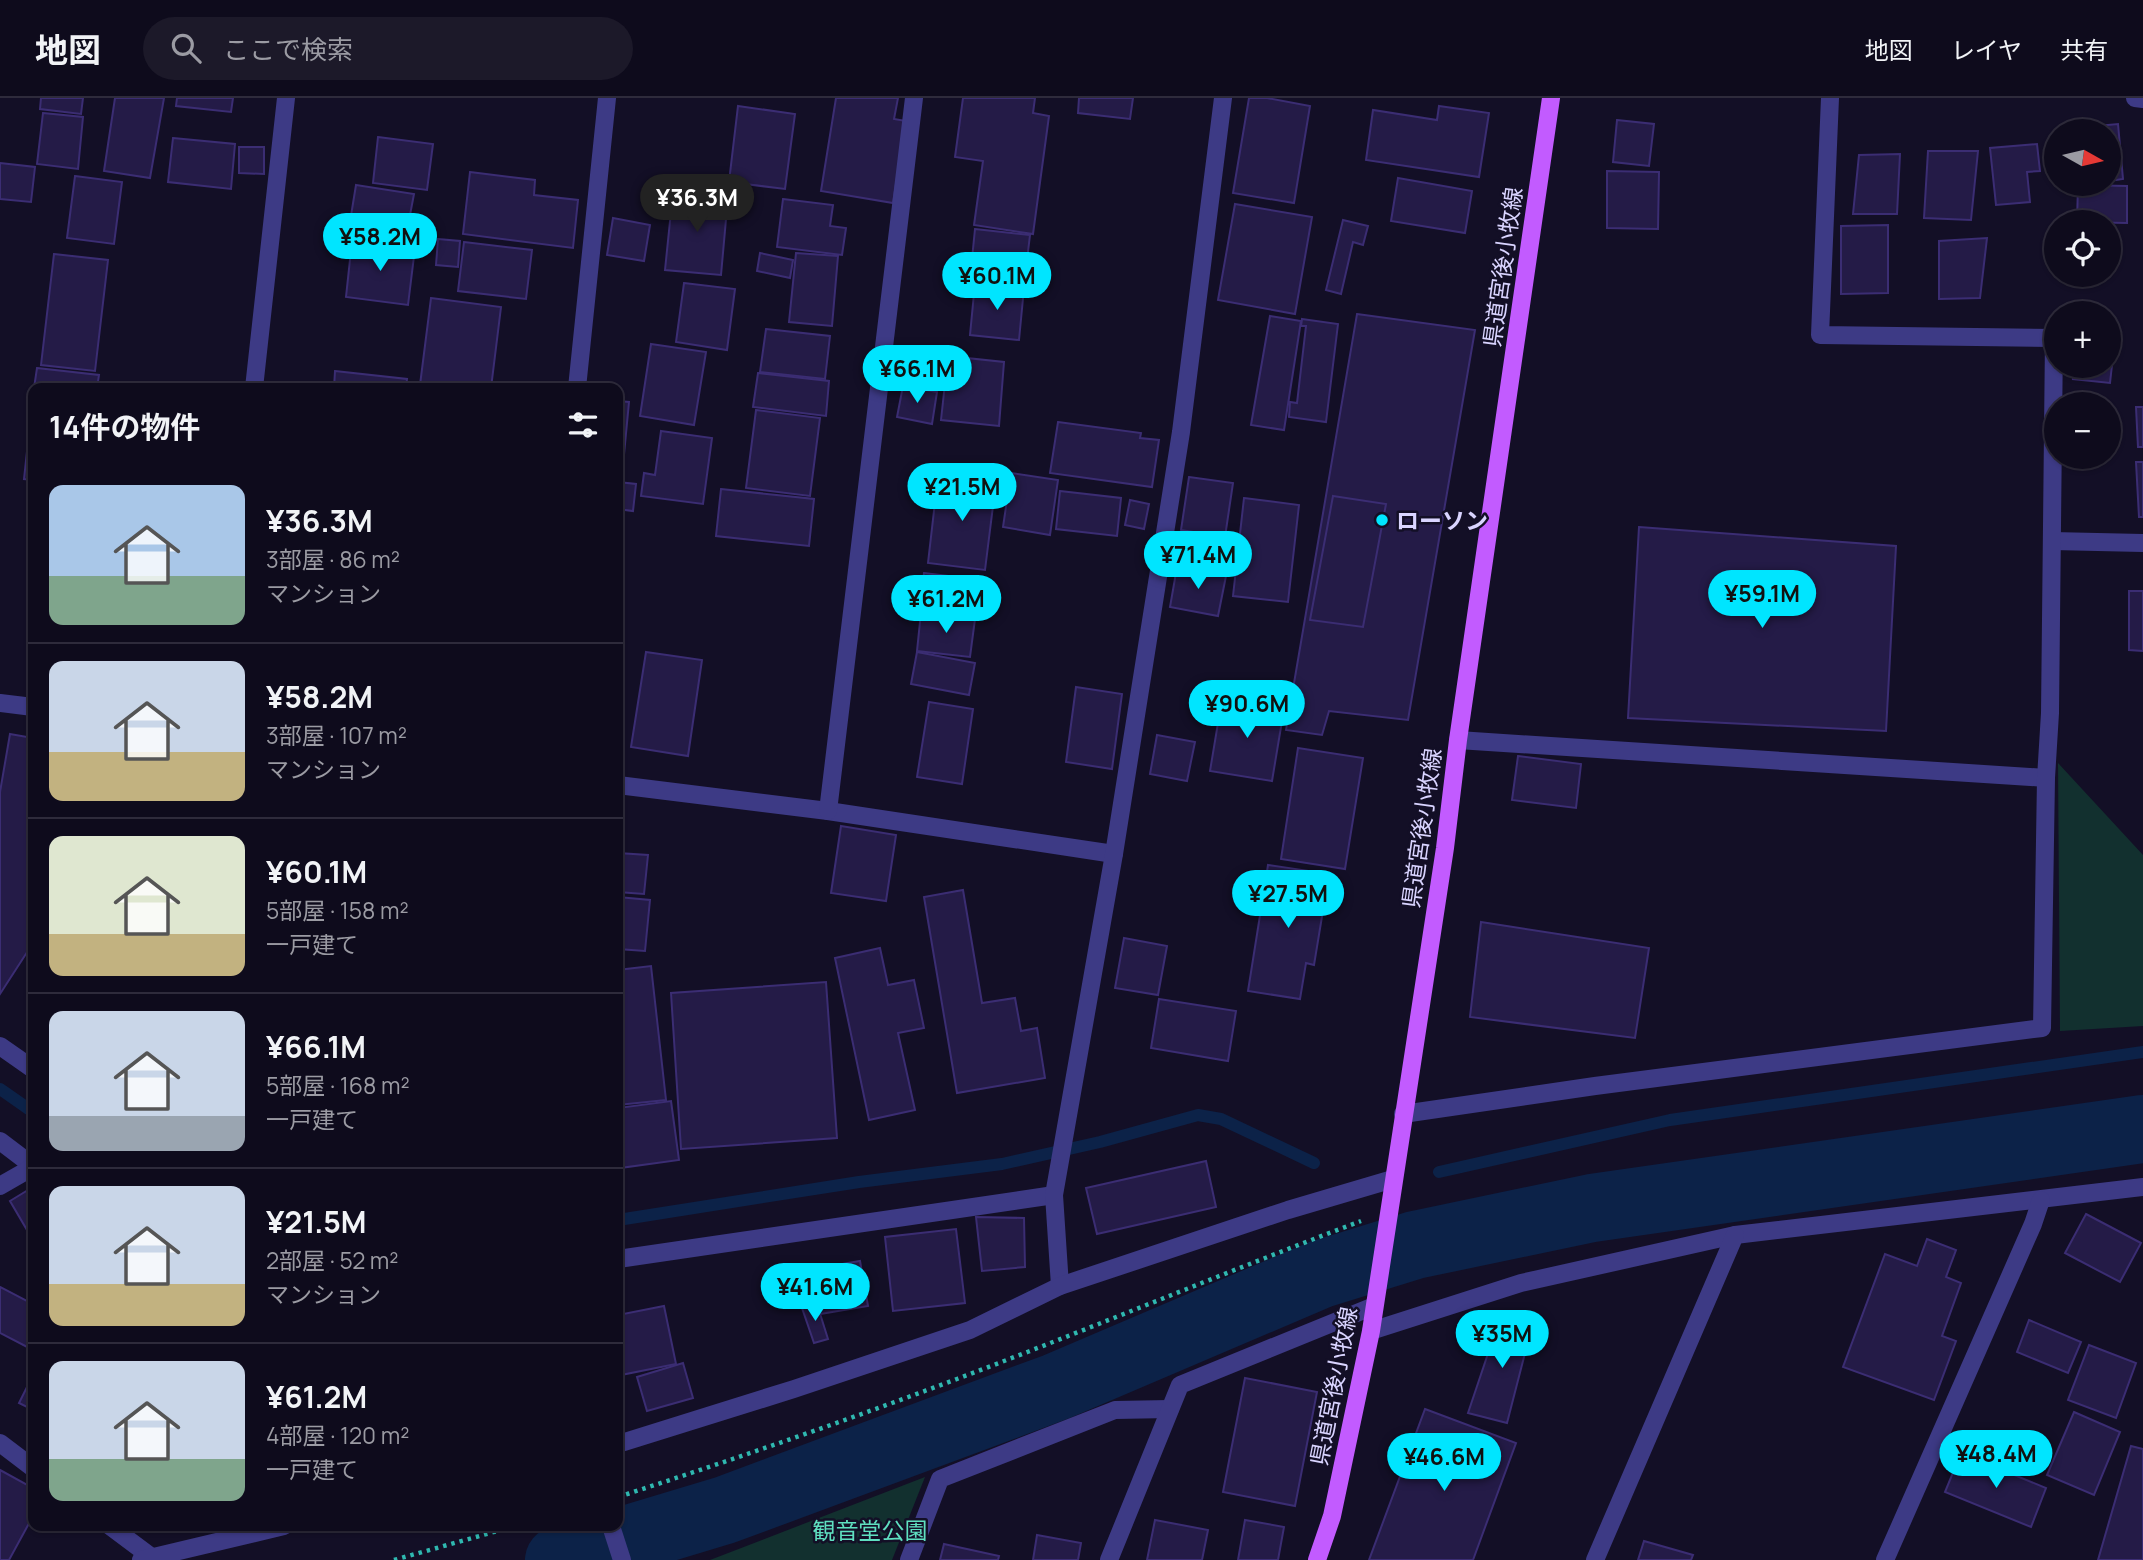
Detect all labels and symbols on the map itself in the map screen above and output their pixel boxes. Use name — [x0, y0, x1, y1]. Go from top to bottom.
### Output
north arrow — [2044, 119, 2121, 196]
pin: ¥36.3M — [640, 174, 754, 234]
street label: 県道宮後小牧線 — [1475, 185, 1529, 349]
pin: ¥58.2M — [323, 214, 437, 273]
pin: ¥60.1M — [940, 252, 1054, 312]
pin: ¥66.1M — [860, 345, 974, 405]
pin: ¥21.5M — [905, 464, 1019, 523]
place label: ローソン — [1396, 504, 1488, 536]
marker: ローソン — [1374, 512, 1390, 528]
pin: ¥71.4M — [1141, 532, 1255, 591]
pin: ¥59.1M — [1705, 570, 1819, 630]
pin: ¥61.2M — [889, 575, 1003, 635]
pin: ¥90.6M — [1190, 680, 1304, 740]
street label: 県道宮後小牧線 — [1394, 746, 1448, 910]
pin: ¥27.5M — [1231, 870, 1345, 930]
pin: ¥41.6M — [758, 1264, 872, 1323]
street label: 県道宮後小牧線 — [1302, 1304, 1364, 1468]
pin: ¥35M — [1461, 1310, 1543, 1370]
pin: ¥48.4M — [1939, 1430, 2053, 1490]
pin: ¥46.6M — [1387, 1434, 1501, 1493]
park label: 観音堂公園 — [813, 1514, 928, 1546]

